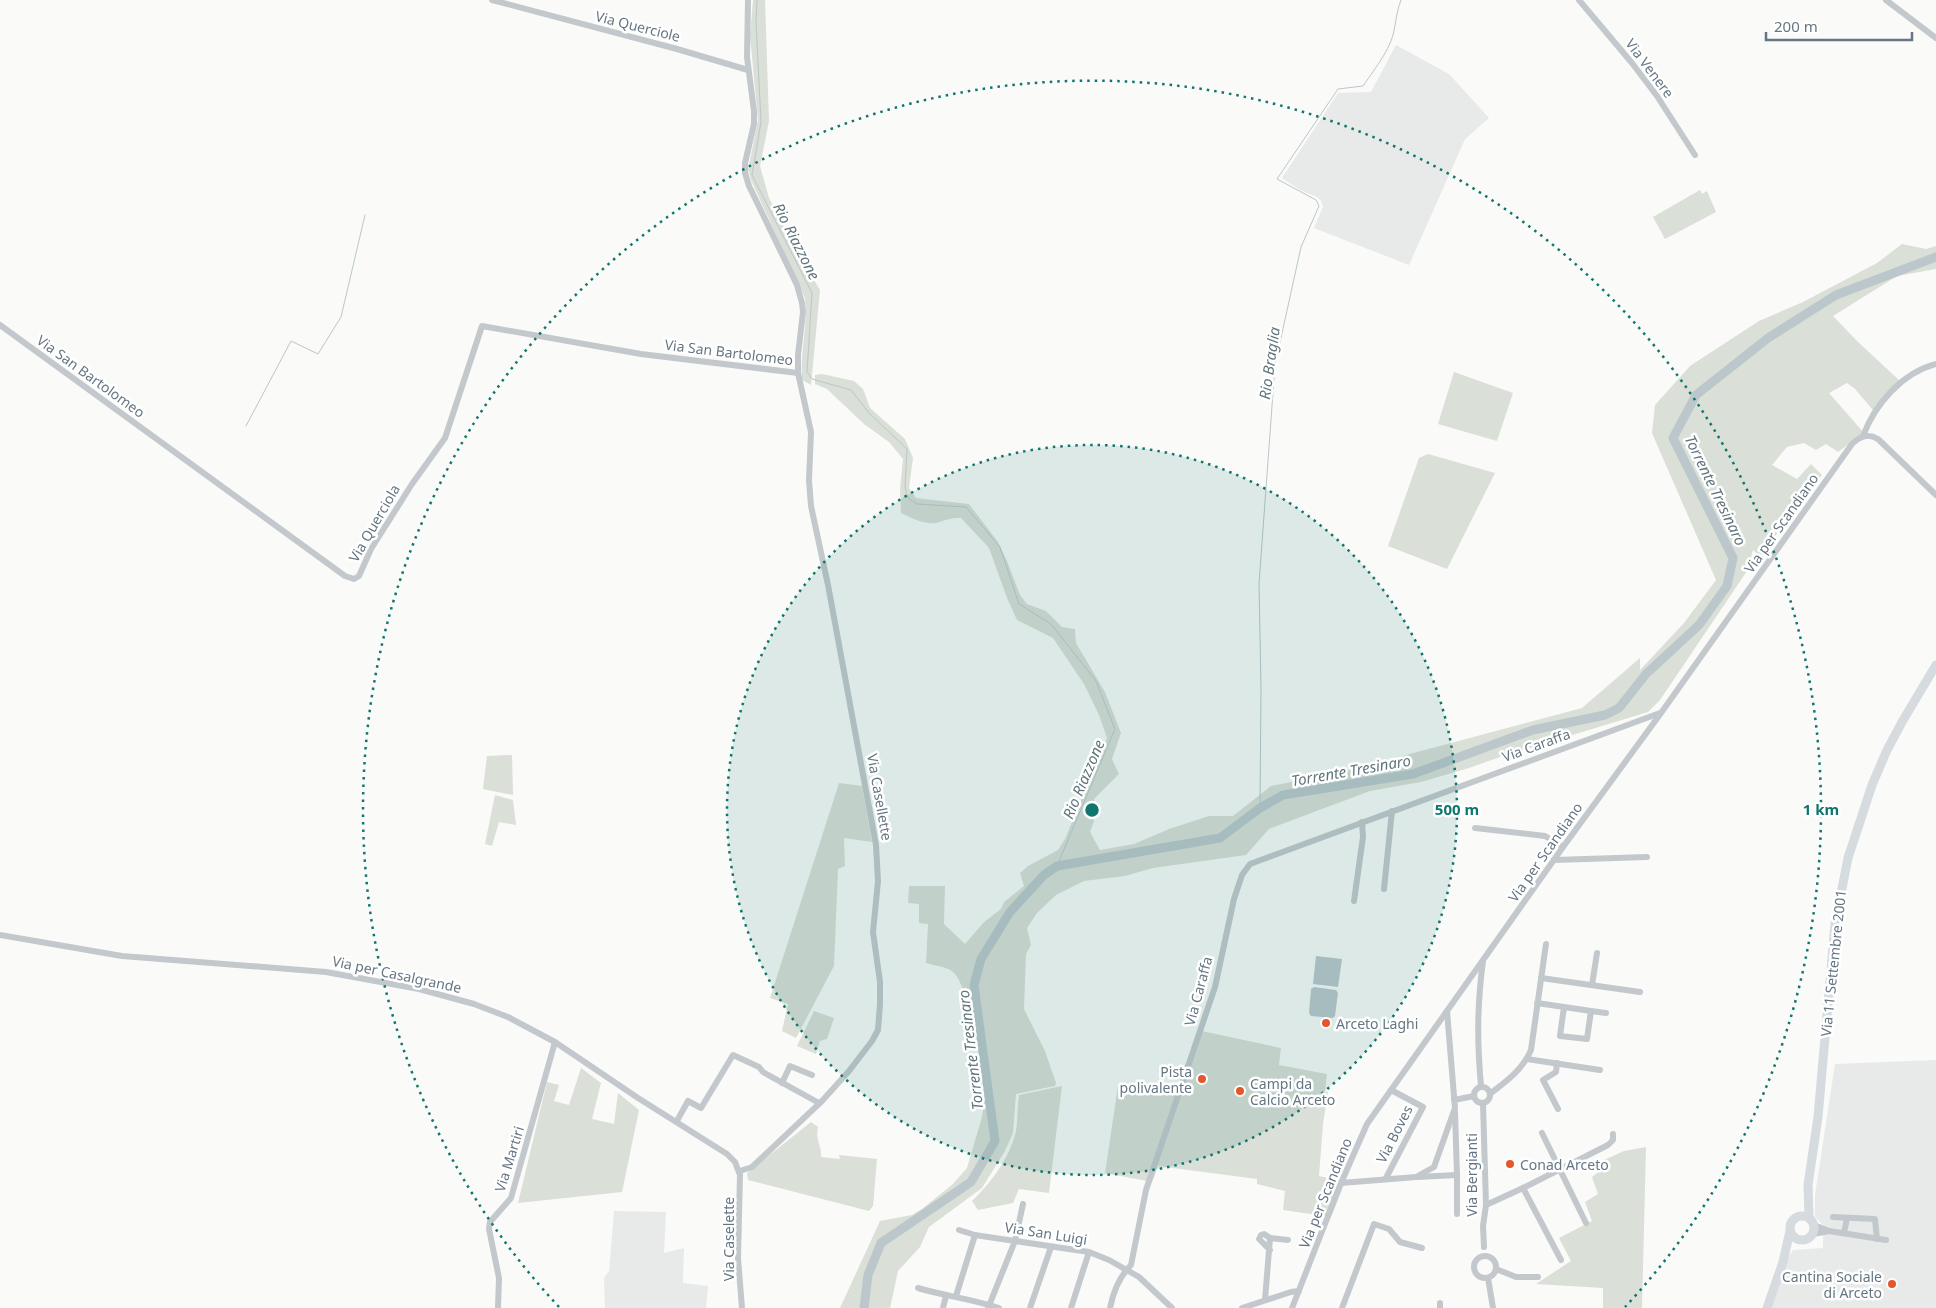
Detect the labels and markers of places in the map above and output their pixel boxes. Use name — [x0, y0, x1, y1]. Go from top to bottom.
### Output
centre of rings — [1083, 801, 1101, 819]
place label: Arceto Laghi — [1336, 1014, 1418, 1033]
marker: Arceto Laghi — [1320, 1017, 1332, 1029]
place label: Pista polivalente — [1120, 1062, 1192, 1097]
marker: Pista polivalente — [1196, 1073, 1208, 1085]
place label: Campi da Calcio Arceto — [1250, 1074, 1335, 1109]
marker: Campi da Calcio Arceto — [1234, 1085, 1246, 1097]
place label: Conad Arceto — [1520, 1155, 1609, 1174]
marker: Conad Arceto — [1504, 1158, 1516, 1170]
place label: Cantina Sociale di Arceto — [1782, 1267, 1882, 1302]
marker: Cantina Sociale di Arceto — [1886, 1278, 1898, 1290]

